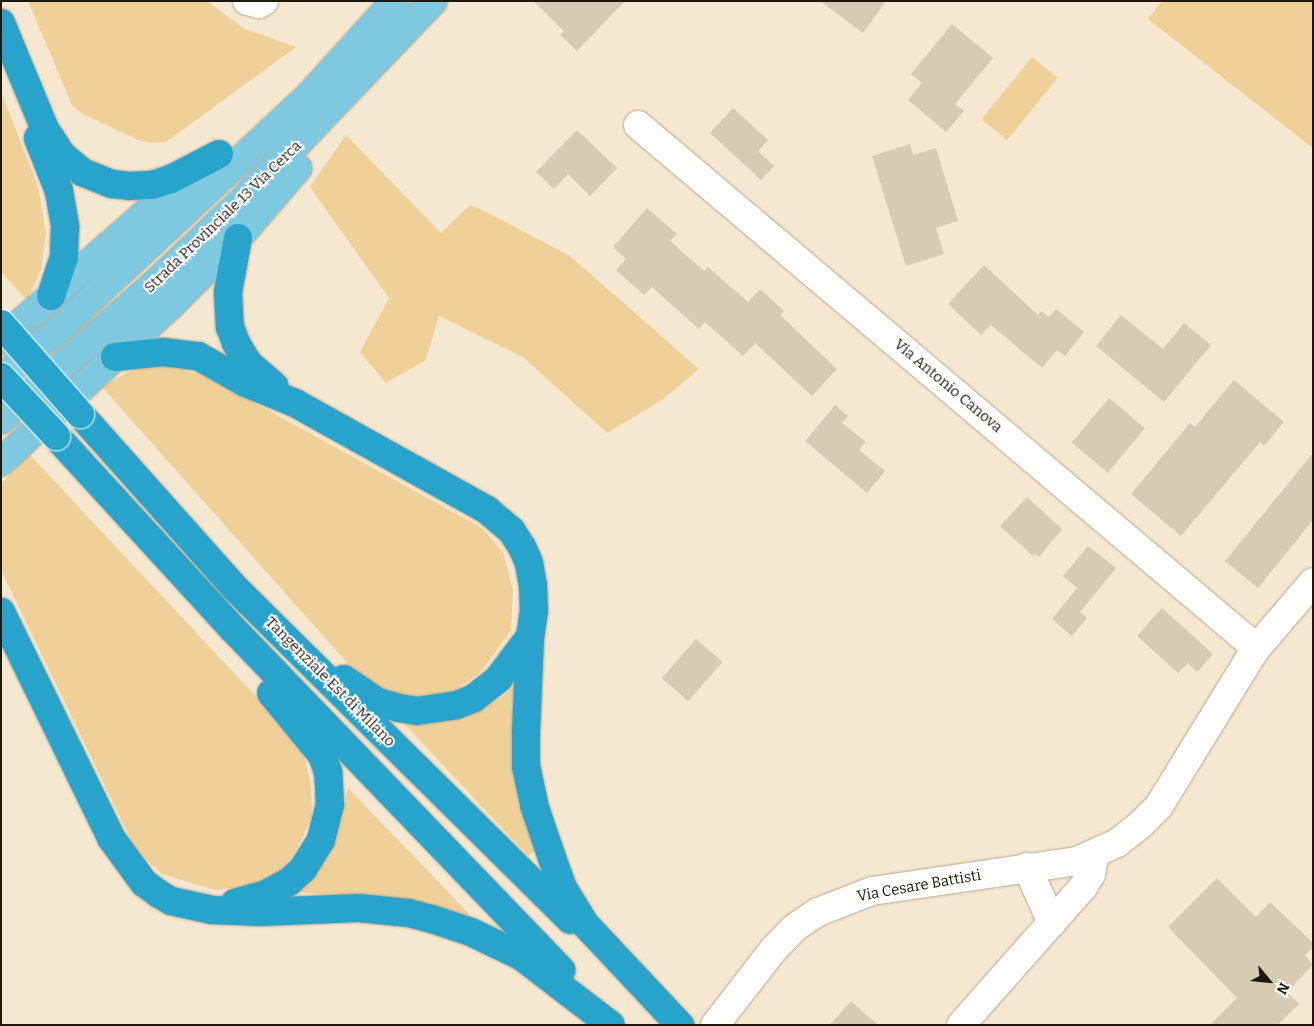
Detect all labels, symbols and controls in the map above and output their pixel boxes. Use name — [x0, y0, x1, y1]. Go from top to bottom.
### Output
street label: Strada Provinciale 13 Via Cerca — [141, 137, 305, 297]
street label: Via Antonio Canova — [890, 335, 1006, 437]
street label: Tangenziale Est di Milano — [261, 613, 399, 751]
street label: Via Cesare Battisti — [856, 866, 982, 906]
north arrow — [1244, 956, 1294, 1006]
text: N — [1273, 980, 1293, 997]

